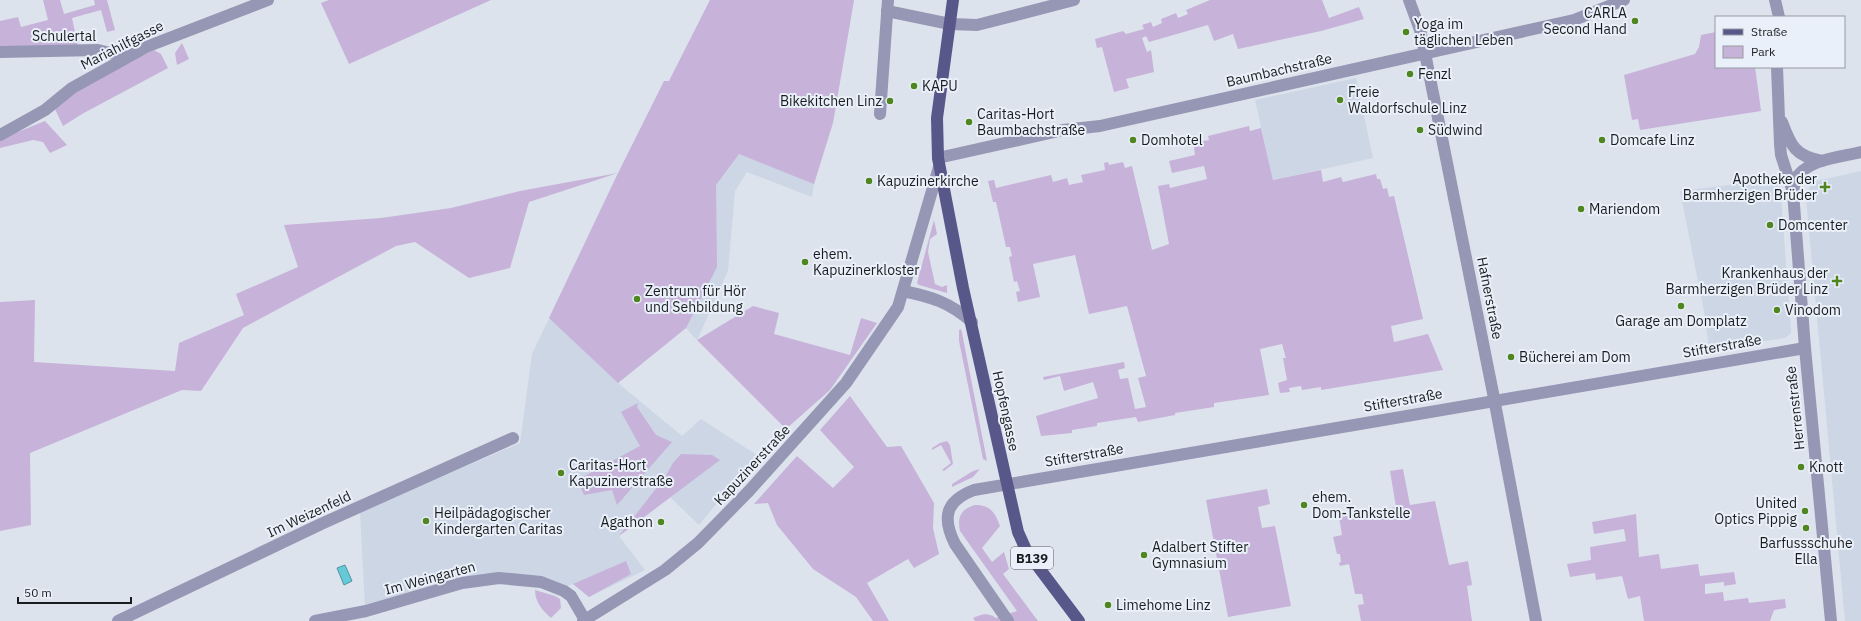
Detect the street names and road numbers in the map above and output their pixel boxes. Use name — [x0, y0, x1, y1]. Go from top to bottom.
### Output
street label: Mariahilfgasse — [77, 16, 167, 74]
street label: Schulertal — [32, 27, 96, 45]
street label: Baumbachstraße — [1224, 49, 1334, 91]
street label: Hafnerstraße — [1473, 255, 1507, 341]
street label: Stifterstraße — [1681, 330, 1763, 362]
street label: Herrenstraße — [1782, 365, 1808, 451]
street label: Hopfengasse — [989, 369, 1023, 453]
street label: Stifterstraße — [1362, 384, 1444, 416]
street label: Kapuzinerstraße — [710, 421, 794, 509]
street label: Stifterstraße — [1043, 439, 1125, 471]
street label: Im Weizenfeld — [264, 487, 354, 541]
road number: B139 — [1011, 547, 1053, 569]
street label: Im Weingarten — [383, 557, 477, 599]

